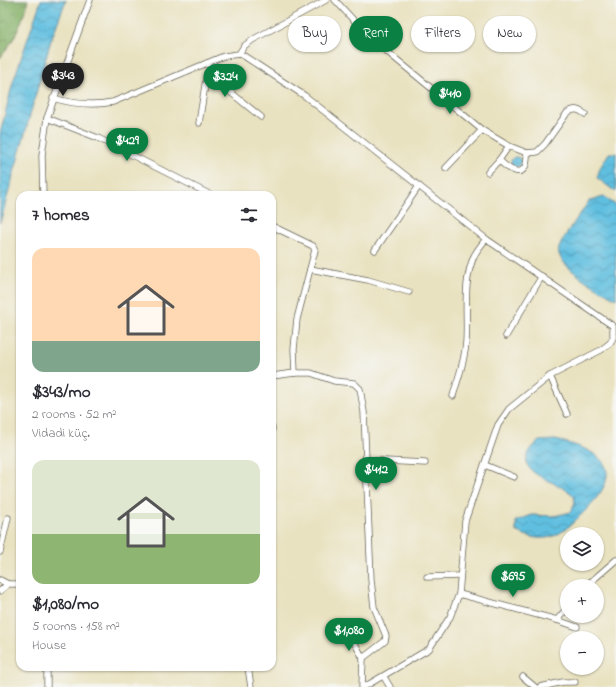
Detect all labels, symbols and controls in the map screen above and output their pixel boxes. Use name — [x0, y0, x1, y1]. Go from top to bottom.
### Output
chip: Buy — [288, 16, 341, 52]
chip: Rent — [349, 16, 403, 52]
chip: Filters — [411, 16, 475, 52]
chip: New — [483, 16, 536, 52]
pin: $343 — [39, 63, 87, 97]
pin: $324 — [201, 64, 249, 98]
text: $343 — [51, 66, 75, 85]
text: $324 — [212, 67, 238, 86]
pin: $410 — [426, 81, 474, 115]
text: $410 — [439, 84, 461, 103]
pin: $429 — [103, 128, 151, 162]
text: $429 — [115, 131, 139, 150]
text: 7 homes — [32, 203, 90, 228]
icon: filters — [238, 204, 260, 226]
icon: home — [110, 274, 182, 346]
text: $343/mo — [32, 380, 91, 405]
text: 2 rooms · 52 m² — [32, 405, 116, 424]
text: Vidadi küç. — [32, 424, 90, 443]
pin: $412 — [352, 457, 400, 491]
text: $412 — [364, 460, 388, 479]
icon: home — [110, 486, 182, 558]
map controls — [560, 527, 604, 675]
button: layers — [560, 527, 604, 571]
pin: $695 — [489, 564, 537, 598]
text: $695 — [501, 567, 525, 586]
button: + — [560, 579, 604, 623]
text: $1,080/mo — [32, 592, 99, 617]
text: 5 rooms · 158 m² — [32, 617, 120, 636]
pin: $1,080 — [316, 618, 382, 652]
text: $1,080 — [334, 621, 364, 640]
button: − — [560, 631, 604, 675]
text: House — [32, 636, 66, 655]

